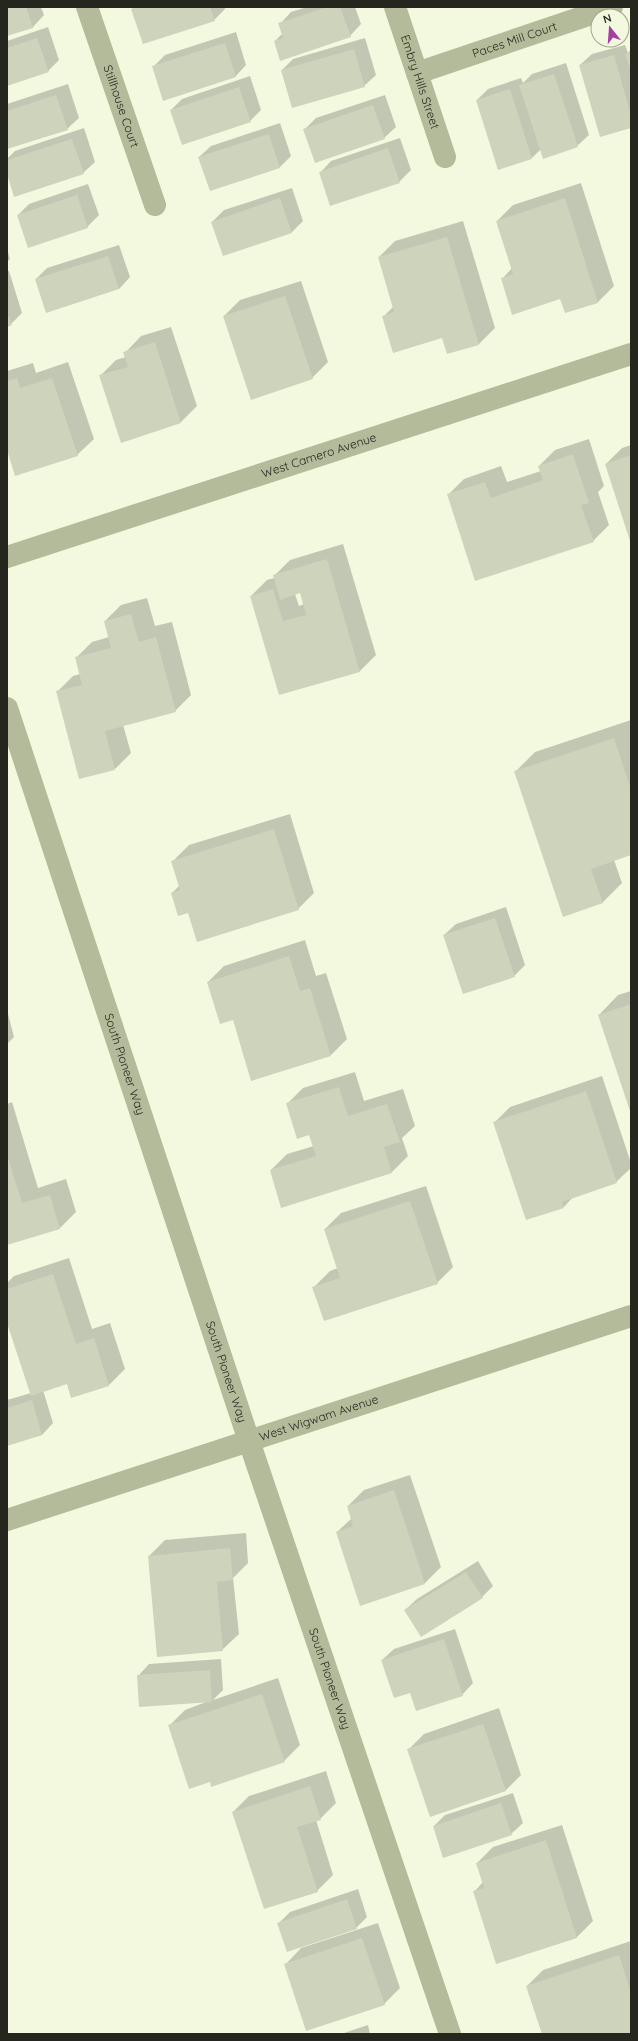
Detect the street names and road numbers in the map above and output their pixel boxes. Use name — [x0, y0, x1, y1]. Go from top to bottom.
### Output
street label: Paces Mill Court — [470, 18, 559, 61]
street label: Embry Hills Street — [398, 33, 443, 131]
street label: Stillhouse Court — [100, 63, 143, 149]
street label: West Camero Avenue — [259, 429, 378, 481]
street label: South Pioneer Way — [101, 1011, 149, 1117]
street label: South Pioneer Way — [203, 1319, 250, 1424]
street label: West Wigwam Avenue — [257, 1391, 380, 1444]
street label: South Pioneer Way — [306, 1626, 354, 1731]

